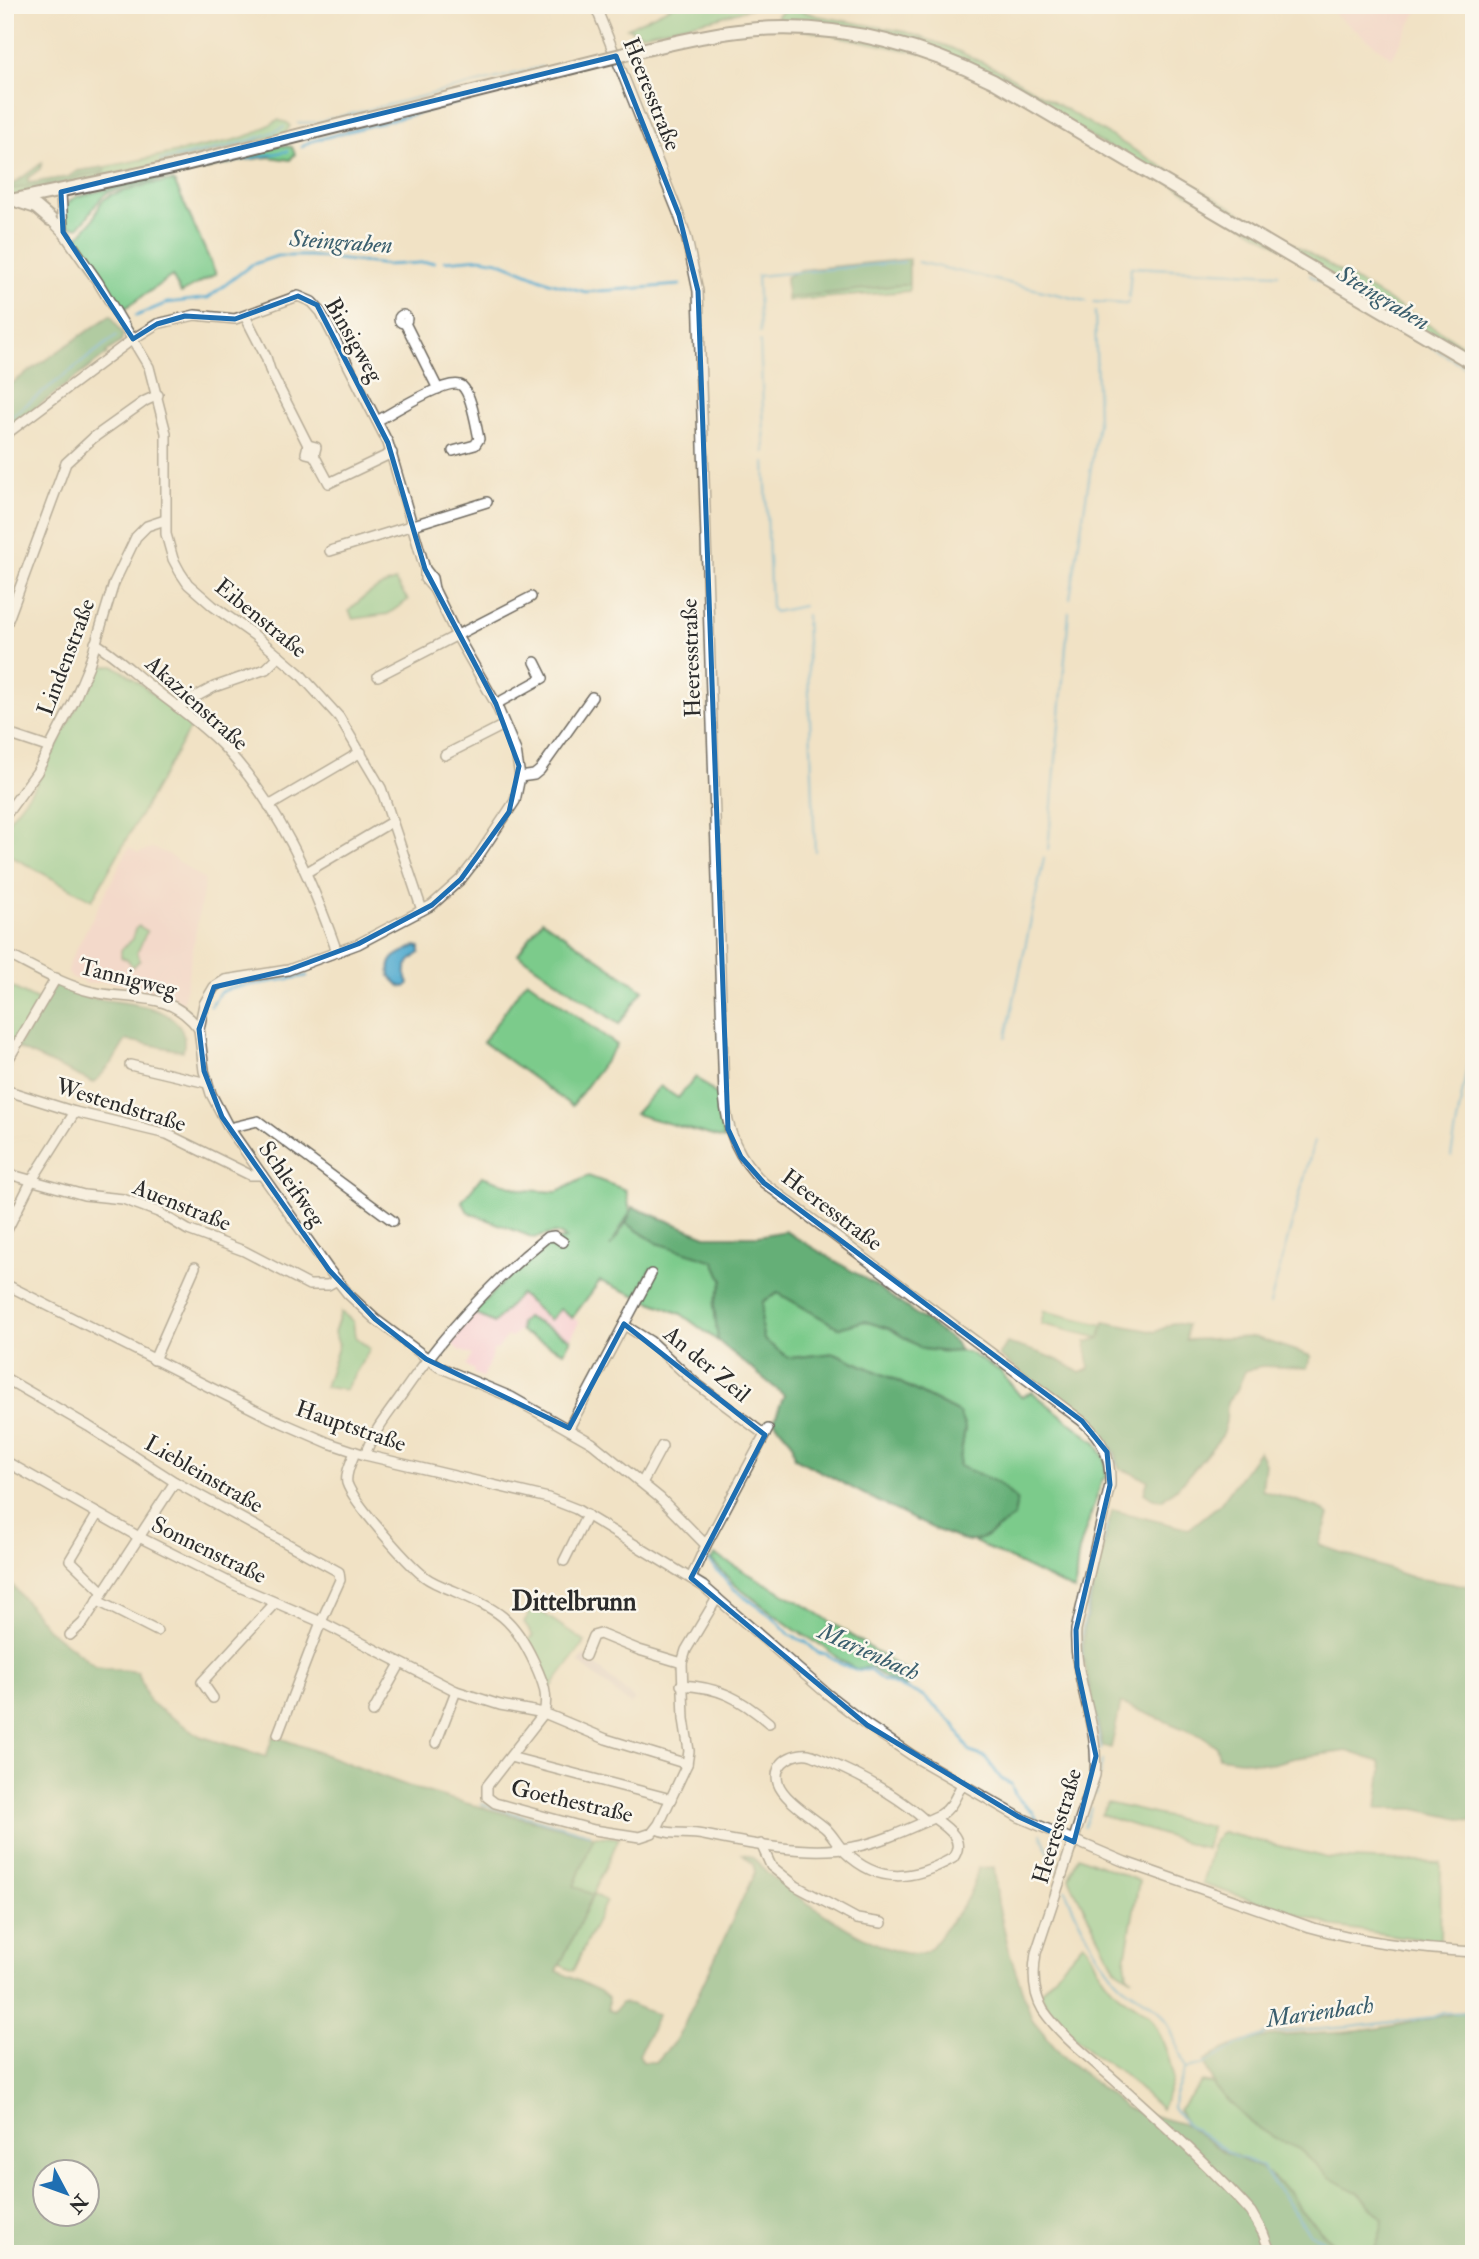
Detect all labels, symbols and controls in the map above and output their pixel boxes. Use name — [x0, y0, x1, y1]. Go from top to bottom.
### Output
street label: Heeresstraße — [616, 33, 688, 155]
water label: Steingraben — [287, 223, 394, 261]
water label: Steingraben — [1330, 258, 1435, 338]
street label: Binsigweg — [318, 292, 390, 388]
street label: Eibenstraße — [209, 572, 313, 664]
street label: Lindenstraße — [30, 594, 102, 720]
street label: Heeresstraße — [674, 598, 708, 718]
street label: Akazienstraße — [139, 648, 255, 757]
street label: Tannigweg — [76, 952, 181, 1004]
street label: Westendstraße — [52, 1071, 190, 1139]
street label: Schleifweg — [252, 1136, 332, 1233]
street label: Heeresstraße — [776, 1163, 889, 1258]
street label: Auenstraße — [128, 1172, 236, 1238]
street label: An der Zeil — [657, 1319, 756, 1409]
street label: Hauptstraße — [292, 1394, 410, 1459]
street label: Liebleinstraße — [139, 1428, 269, 1520]
street label: Sonnenstraße — [147, 1510, 272, 1590]
district label: Dittelbrunn — [512, 1586, 637, 1618]
water label: Marienbach — [811, 1615, 925, 1688]
street label: Heeresstraße — [1026, 1764, 1088, 1887]
street label: Goethestraße — [508, 1773, 636, 1829]
water label: Marienbach — [1262, 1989, 1376, 2035]
north arrow — [32, 2158, 102, 2228]
text: N — [63, 2188, 93, 2219]

